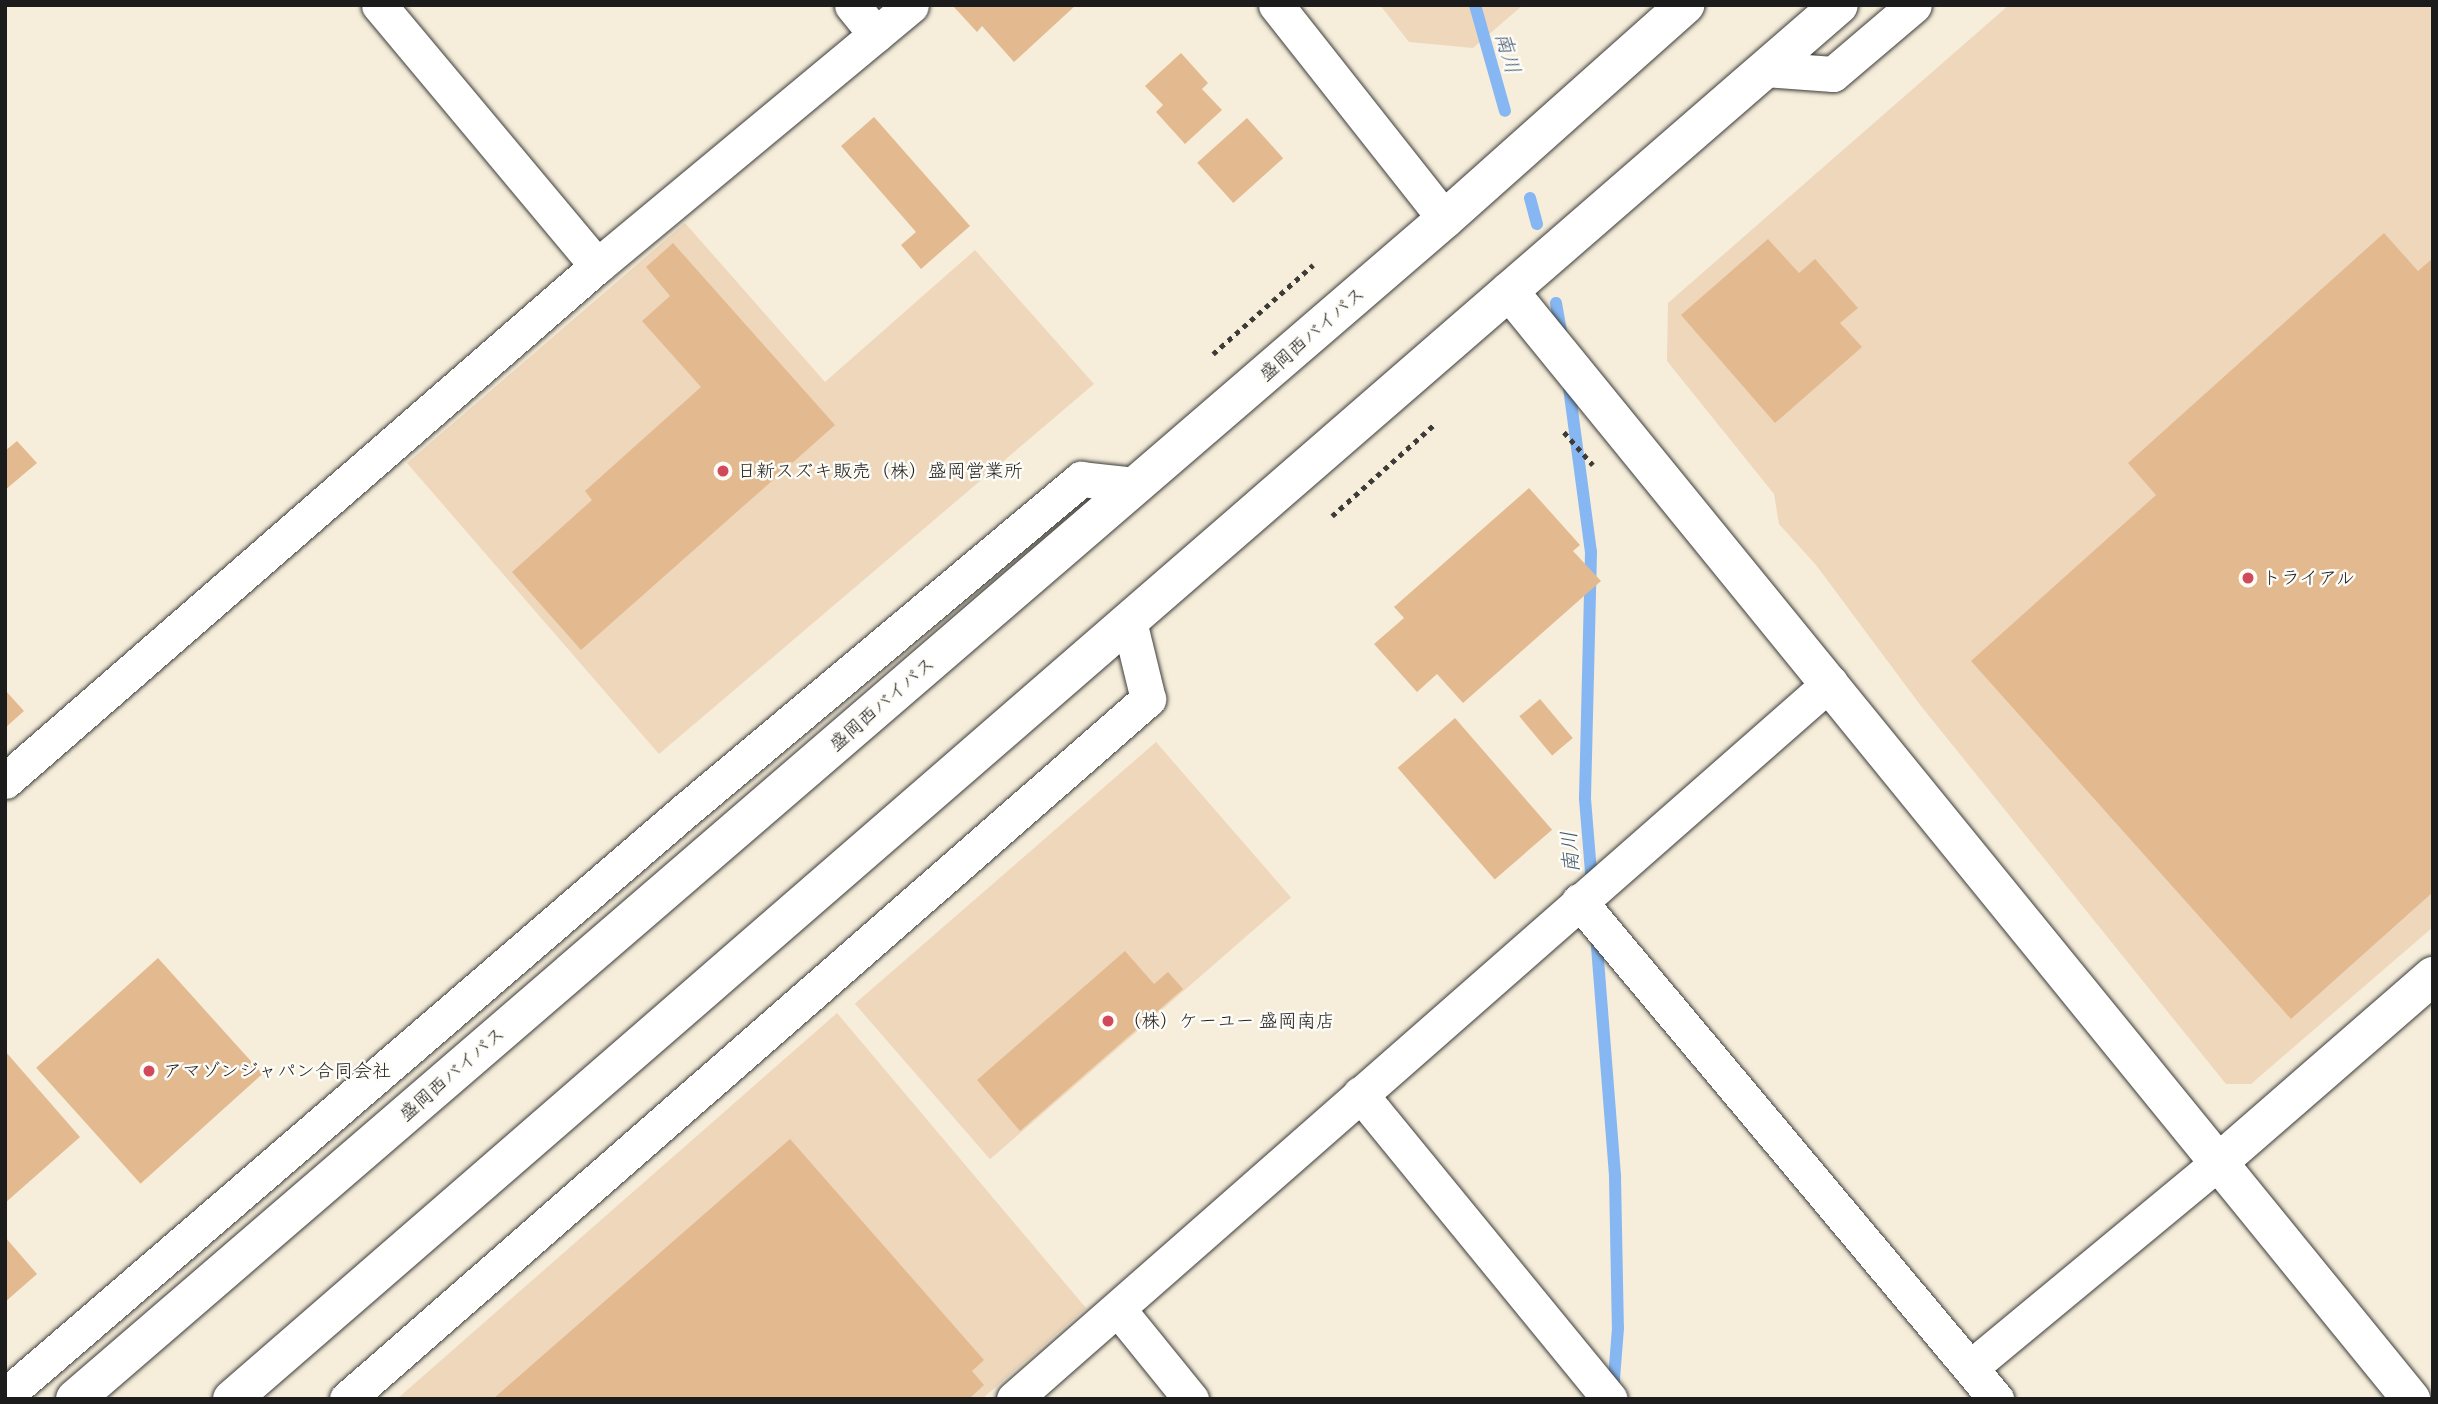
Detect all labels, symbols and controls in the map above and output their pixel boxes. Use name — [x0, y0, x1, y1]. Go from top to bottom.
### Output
water label: 南川 — [1490, 29, 1526, 77]
street label: 盛岡西バイパス — [1254, 282, 1370, 386]
place label: 日新スズキ販売（株）盛岡営業所 — [737, 460, 1022, 482]
marker: 日新スズキ販売（株）盛岡営業所 — [715, 463, 731, 479]
place label: トライアル — [2262, 567, 2357, 589]
marker: トライアル — [2240, 570, 2256, 586]
street label: 盛岡西バイパス — [824, 652, 940, 756]
water label: 南川 — [1556, 830, 1584, 874]
place label: （株）ケーユー 盛岡南店 — [1122, 1010, 1335, 1032]
marker: （株）ケーユー 盛岡南店 — [1100, 1013, 1116, 1029]
street label: 盛岡西バイパス — [394, 1022, 510, 1126]
place label: アマゾンジャパン合同会社 — [163, 1060, 391, 1082]
marker: アマゾンジャパン合同会社 — [141, 1063, 157, 1079]

